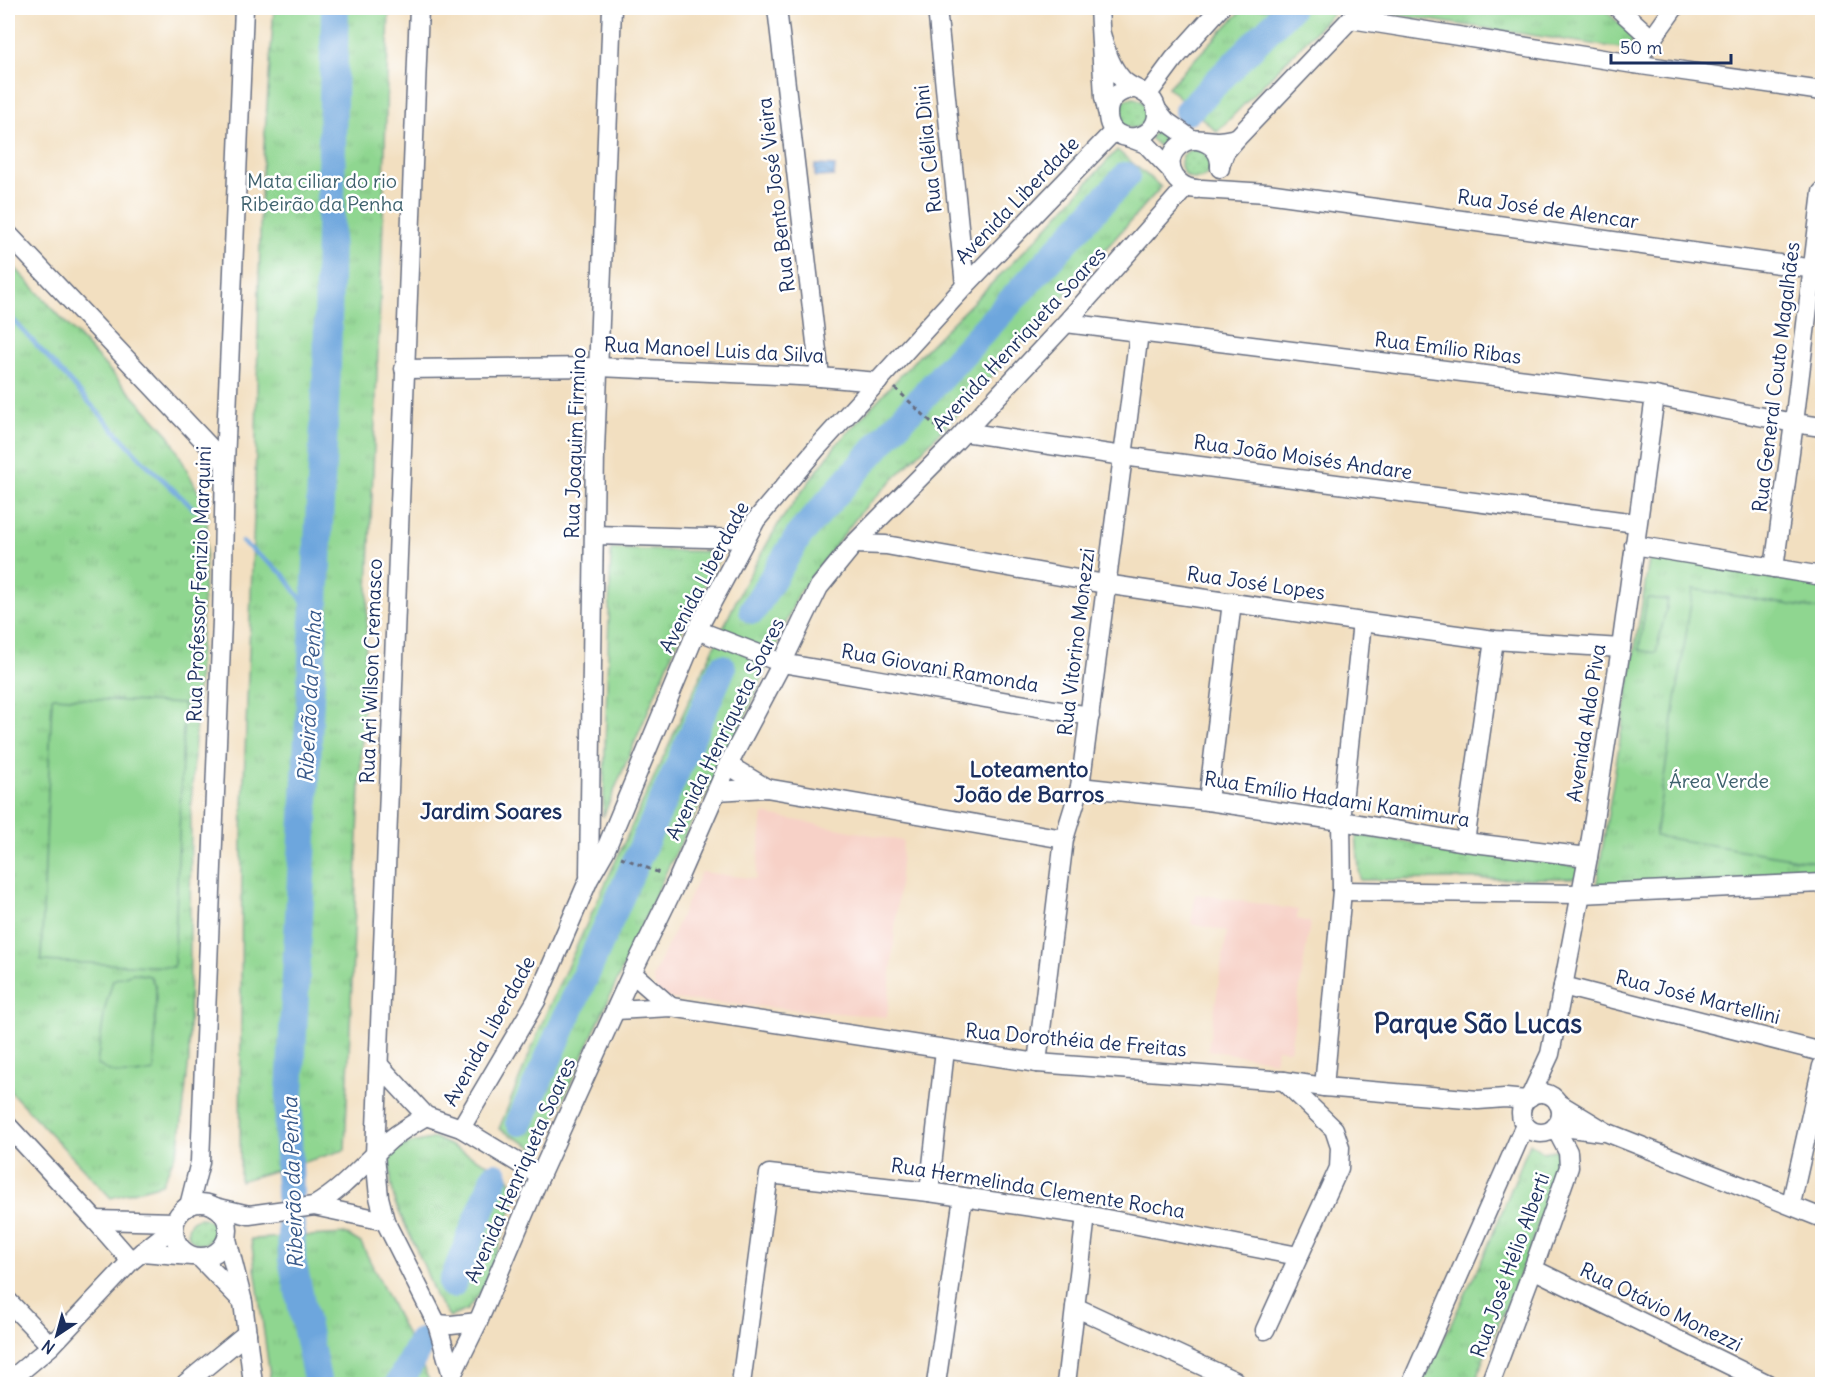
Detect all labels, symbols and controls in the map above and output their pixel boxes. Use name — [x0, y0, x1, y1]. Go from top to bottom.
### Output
scale bar — [1611, 27, 1731, 65]
text: 50 m — [1620, 36, 1662, 59]
street label: Rua Clélia Dini — [908, 84, 947, 214]
street label: Rua Bento José Vieira — [751, 96, 800, 294]
street label: Avenida Liberdade — [949, 131, 1084, 269]
park label: Mata ciliar do rio Ribeirão da Penha — [240, 168, 404, 216]
street label: Rua José de Alencar — [1456, 183, 1640, 234]
street label: Rua General Couto Magalhães — [1746, 240, 1805, 514]
street label: Avenida Henriqueta Soares — [926, 241, 1111, 436]
street label: Rua Emílio Ribas — [1373, 326, 1523, 369]
street label: Rua Manoel Luis da Silva — [603, 331, 825, 368]
street label: Rua Joaquim Firmino — [559, 347, 590, 539]
street label: Rua João Moisés Andare — [1192, 429, 1414, 484]
street label: Rua Professor Fenizio Marquini — [181, 445, 216, 723]
street label: Avenida Liberdade — [653, 497, 754, 657]
street label: Rua Vitorino Monezzi — [1052, 547, 1099, 737]
street label: Rua Ari Wilson Cremasco — [354, 558, 387, 784]
street label: Rua José Lopes — [1185, 560, 1327, 605]
water label: Ribeirão da Penha — [292, 610, 328, 783]
street label: Avenida Henriqueta Soares — [660, 614, 789, 844]
street label: Rua Giovani Ramonda — [839, 638, 1041, 697]
street label: Avenida Aldo Piva — [1561, 642, 1610, 804]
district label: Loteamento João de Barros — [954, 755, 1104, 808]
street label: Rua Emílio Hadami Kamimura — [1202, 765, 1472, 832]
park label: Área Verde — [1669, 768, 1769, 793]
district label: Jardim Soares — [420, 797, 562, 825]
street label: Avenida Liberdade — [437, 951, 540, 1110]
street label: Rua José Martellini — [1613, 964, 1783, 1029]
district label: Parque São Lucas — [1374, 1007, 1582, 1040]
street label: Rua Dorothéia de Freitas — [964, 1017, 1188, 1062]
street label: Avenida Henriqueta Soares — [459, 1053, 581, 1286]
water label: Ribeirão da Penha — [276, 1096, 309, 1269]
street label: Rua Hermelinda Clemente Rocha — [889, 1152, 1187, 1223]
street label: Rua José Hélio Alberti — [1464, 1169, 1555, 1361]
street label: Rua Otávio Monezzi — [1576, 1256, 1746, 1357]
north arrow — [27, 1305, 87, 1365]
text: N — [38, 1336, 59, 1358]

